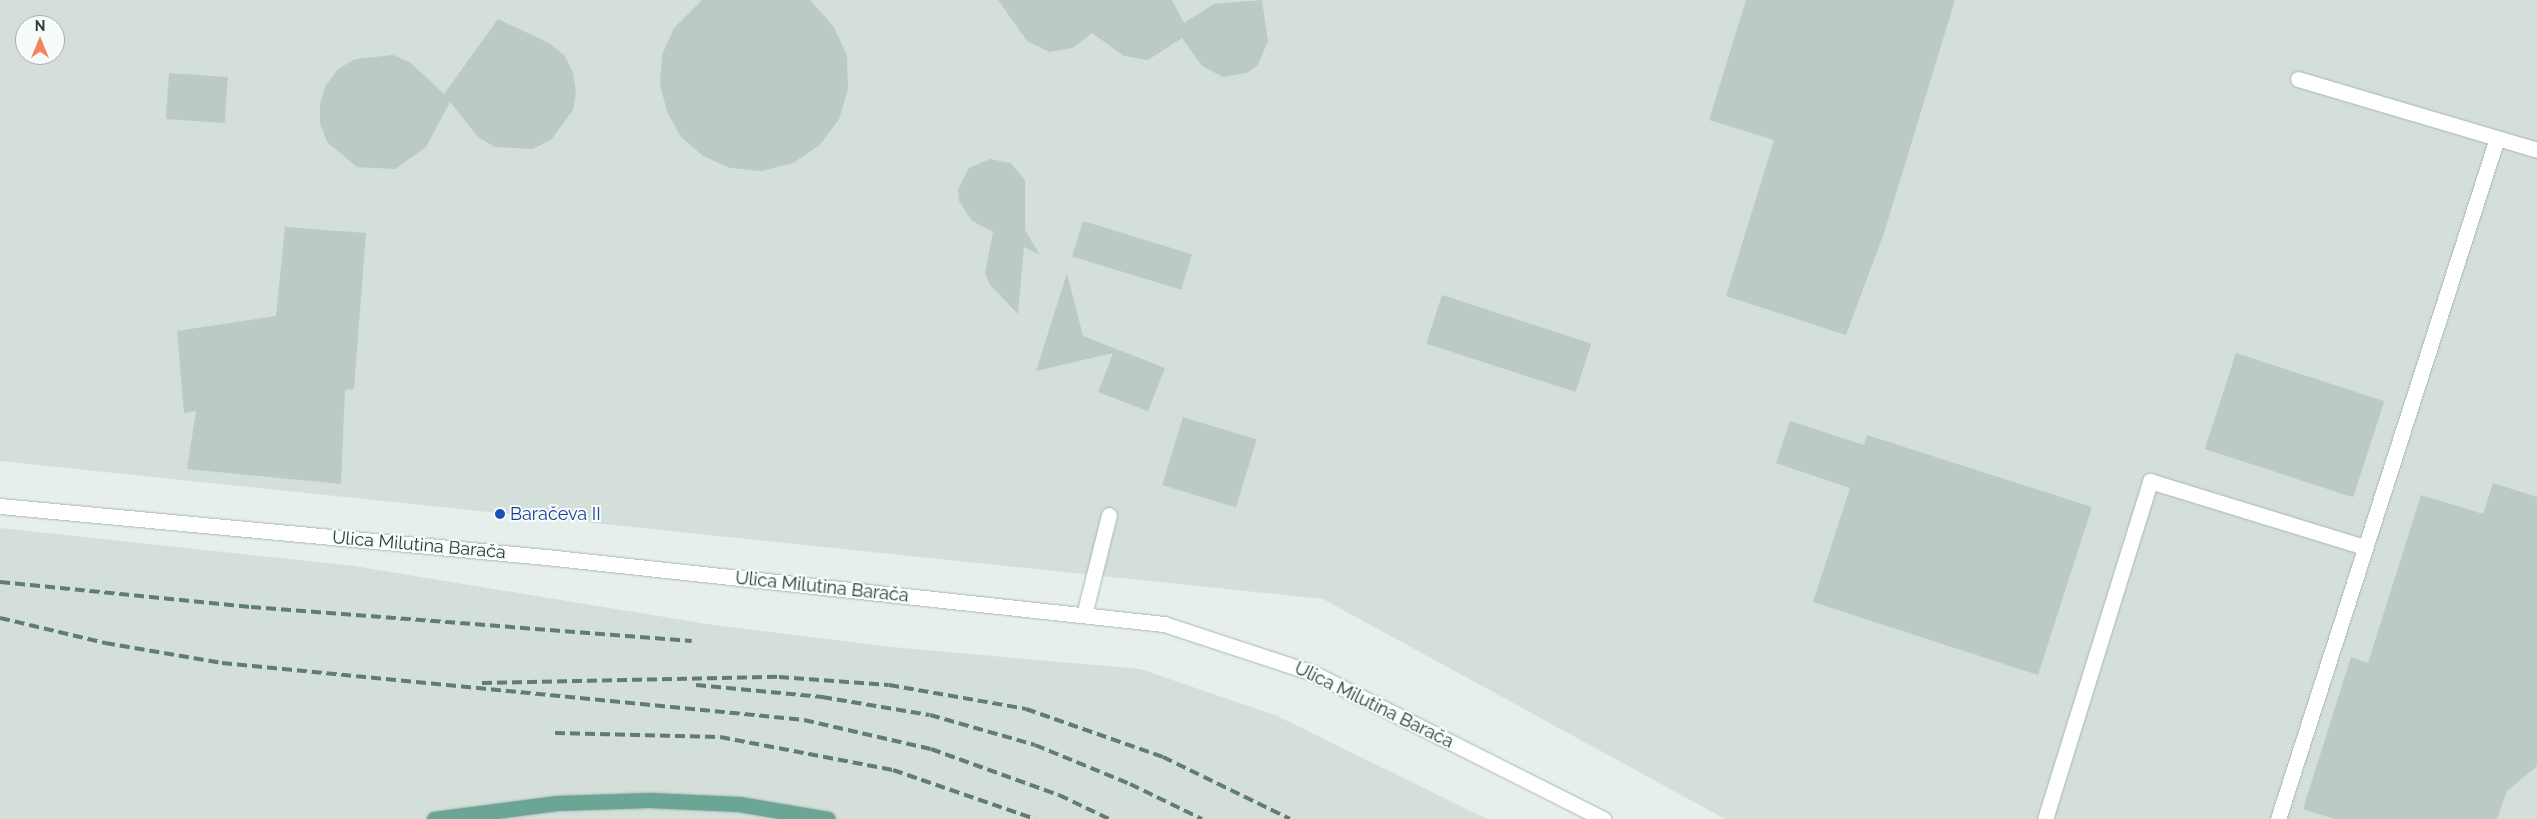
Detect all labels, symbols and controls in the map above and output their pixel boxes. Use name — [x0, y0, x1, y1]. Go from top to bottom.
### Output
north arrow — [15, 15, 65, 65]
text: N — [35, 18, 45, 34]
place label: Baračeva II — [510, 503, 601, 525]
marker: Baračeva II — [494, 508, 506, 520]
street label: Ulica Milutina Barača — [331, 527, 507, 563]
street label: Ulica Milutina Barača — [734, 567, 910, 607]
street label: Ulica Milutina Barača — [1291, 657, 1457, 753]

